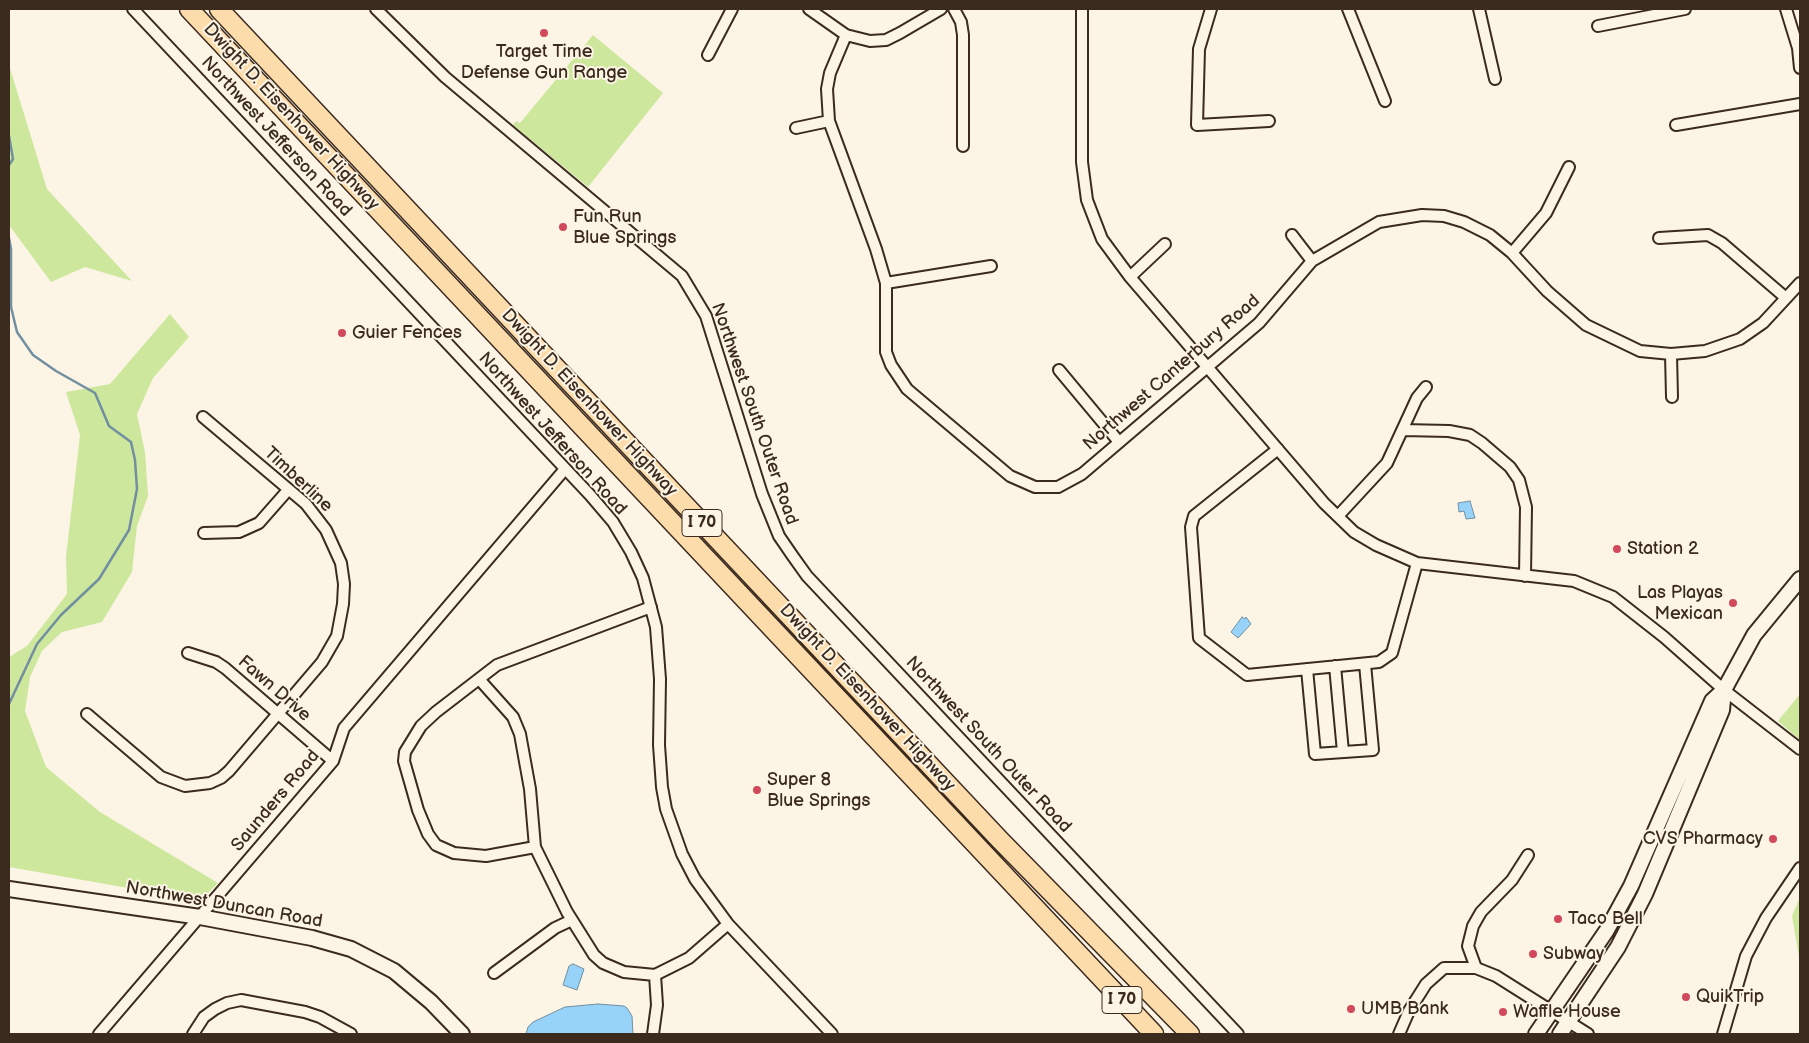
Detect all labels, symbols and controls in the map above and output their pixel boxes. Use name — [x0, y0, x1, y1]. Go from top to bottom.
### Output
street label: Dwight D. Eisenhower Highway — [198, 19, 384, 215]
marker: Target Time Defense Gun Range — [538, 27, 550, 39]
place label: Target Time Defense Gun Range — [461, 41, 627, 84]
street label: Northwest Jefferson Road — [196, 52, 356, 222]
place label: Fun Run Blue Springs — [573, 206, 676, 248]
marker: Fun Run Blue Springs — [557, 221, 569, 233]
street label: Northwest Canterbury Road — [1079, 290, 1265, 456]
street label: Northwest South Outer Road — [706, 300, 802, 528]
street label: Dwight D. Eisenhower Highway — [496, 305, 682, 501]
place label: Guier Fences — [352, 322, 462, 344]
marker: Guier Fences — [336, 327, 348, 339]
street label: Northwest Jefferson Road — [473, 348, 631, 520]
street label: Timberline — [259, 443, 337, 517]
road number: I 70 — [682, 509, 722, 536]
place label: Station 2 — [1627, 538, 1699, 560]
marker: Station 2 — [1611, 543, 1623, 555]
place label: Las Playas Mexican — [1637, 582, 1723, 624]
marker: Las Playas Mexican — [1727, 597, 1739, 609]
street label: Dwight D. Eisenhower Highway — [774, 600, 960, 796]
street label: Fawn Drive — [233, 651, 315, 727]
street label: Northwest South Outer Road — [901, 652, 1075, 838]
street label: Saunders Road — [227, 746, 325, 856]
place label: Super 8 Blue Springs — [767, 769, 870, 812]
marker: Super 8 Blue Springs — [751, 784, 763, 796]
place label: CVS Pharmacy — [1643, 828, 1763, 850]
marker: CVS Pharmacy — [1767, 833, 1779, 845]
street label: Northwest Duncan Road — [124, 877, 324, 933]
place label: Taco Bell — [1568, 908, 1643, 930]
marker: Taco Bell — [1552, 913, 1564, 925]
place label: Subway — [1543, 943, 1604, 965]
marker: Subway — [1527, 948, 1539, 960]
road number: I 70 — [1102, 986, 1142, 1014]
place label: QuikTrip — [1696, 986, 1764, 1008]
marker: QuikTrip — [1680, 991, 1692, 1003]
place label: UMB Bank — [1361, 998, 1448, 1020]
place label: Waffle House — [1513, 1001, 1621, 1023]
marker: UMB Bank — [1345, 1003, 1357, 1015]
marker: Waffle House — [1497, 1006, 1509, 1018]

